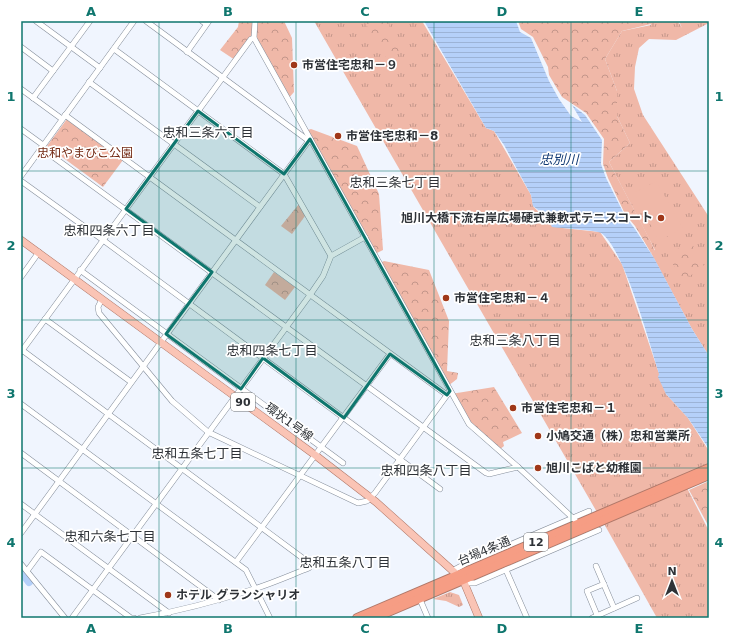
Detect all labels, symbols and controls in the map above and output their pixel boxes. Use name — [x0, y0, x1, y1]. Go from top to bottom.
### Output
text: A — [86, 4, 96, 19]
text: B — [223, 4, 233, 19]
text: C — [360, 4, 370, 19]
text: D — [497, 4, 508, 19]
text: E — [635, 4, 643, 19]
place label: 市営住宅忠和－９ — [302, 58, 398, 72]
marker: 市営住宅忠和－９ — [289, 60, 299, 70]
text: 1 — [6, 89, 16, 104]
text: 1 — [714, 89, 724, 104]
district label: 忠和三条六丁目 — [162, 125, 254, 140]
place label: 市営住宅忠和－8 — [346, 129, 438, 143]
marker: 市営住宅忠和－8 — [333, 131, 343, 141]
park label: 忠和やまびこ公園 — [37, 146, 133, 160]
water label: 忠別川 — [539, 152, 580, 167]
district label: 忠和三条七丁目 — [349, 175, 441, 190]
place label: 旭川大橋下流右岸広場硬式兼軟式テニスコート — [401, 211, 653, 225]
marker: 旭川大橋下流右岸広場硬式兼軟式テニスコート — [656, 213, 666, 223]
district label: 忠和四条六丁目 — [63, 223, 155, 238]
text: 2 — [6, 238, 16, 253]
text: 2 — [714, 238, 724, 253]
place label: 市営住宅忠和－４ — [454, 291, 550, 305]
marker: 市営住宅忠和－４ — [441, 293, 451, 303]
district label: 忠和三条八丁目 — [469, 333, 561, 348]
district label: 忠和四条七丁目 — [226, 343, 318, 358]
text: 3 — [6, 386, 16, 401]
text: 3 — [714, 386, 724, 401]
road number: 90 — [231, 393, 255, 411]
street label: 環状1号線 — [262, 400, 316, 444]
place label: 市営住宅忠和－１ — [521, 401, 617, 415]
marker: 市営住宅忠和－１ — [508, 403, 518, 413]
place label: 小鳩交通（株）忠和営業所 — [546, 429, 690, 443]
marker: 小鳩交通（株）忠和営業所 — [533, 431, 543, 441]
district label: 忠和五条七丁目 — [151, 446, 243, 461]
place label: 旭川こばと幼稚園 — [546, 461, 642, 475]
district label: 忠和四条八丁目 — [380, 463, 472, 478]
marker: 旭川こばと幼稚園 — [533, 463, 543, 473]
district label: 忠和六条七丁目 — [64, 529, 156, 544]
road number: 12 — [524, 533, 548, 551]
street label: 台場4条通 — [456, 534, 512, 568]
text: 4 — [6, 535, 16, 550]
text: 4 — [714, 535, 724, 550]
district label: 忠和五条八丁目 — [299, 555, 391, 570]
north arrow — [652, 561, 692, 601]
text: N — [667, 565, 677, 578]
place label: ホテル グランシャリオ — [176, 588, 300, 602]
marker: ホテル グランシャリオ — [163, 590, 173, 600]
text: A — [86, 621, 96, 636]
text: B — [223, 621, 233, 636]
text: C — [360, 621, 370, 636]
text: D — [497, 621, 508, 636]
text: E — [635, 621, 643, 636]

